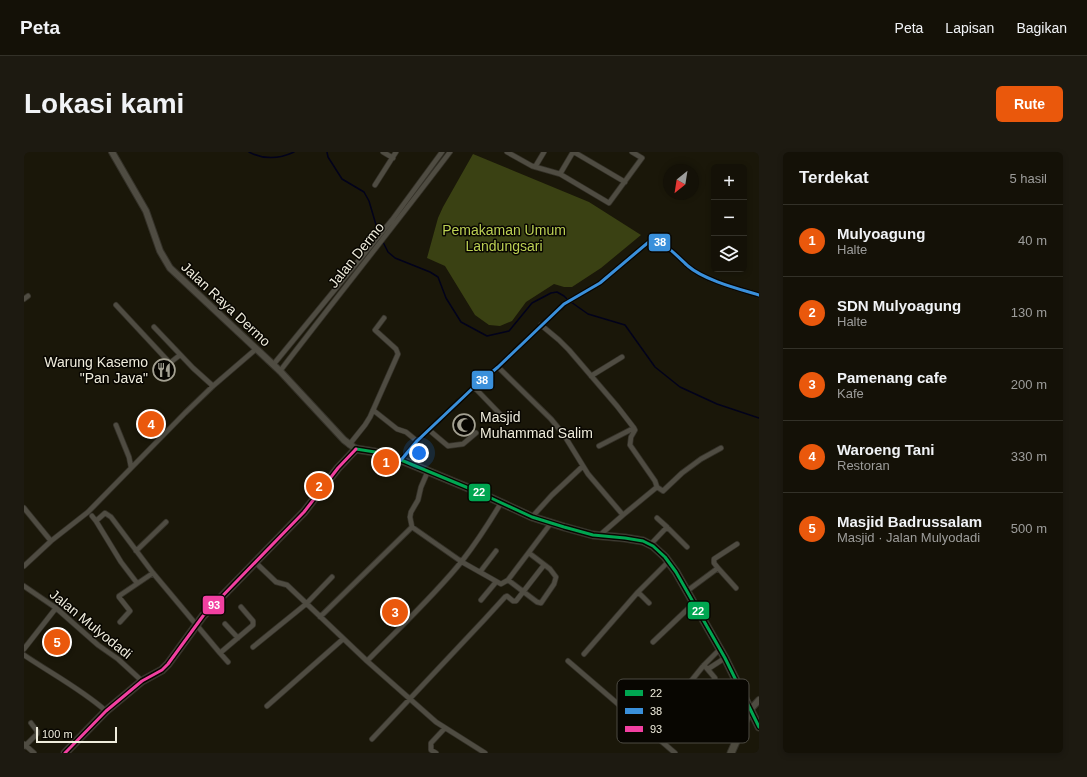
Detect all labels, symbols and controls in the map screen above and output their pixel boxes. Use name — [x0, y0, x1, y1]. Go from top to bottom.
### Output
text: Peta — [20, 17, 60, 38]
text: Peta — [895, 20, 923, 36]
text: Lapisan — [945, 20, 994, 36]
text: Bagikan — [1016, 20, 1067, 36]
button: Rute — [996, 86, 1063, 122]
text: Lokasi kami — [24, 88, 184, 119]
north arrow — [663, 164, 699, 200]
map controls — [711, 164, 747, 272]
button: + — [711, 164, 747, 200]
text: Terdekat — [799, 168, 869, 187]
text: 5 hasil — [1009, 171, 1047, 186]
button: − — [711, 200, 747, 236]
street label: Jalan Dermo — [325, 219, 387, 291]
park label: Pemakaman Umum Landungsari — [442, 222, 566, 254]
text: Mulyoagung — [837, 225, 925, 242]
line badge: 38 — [648, 233, 671, 252]
text: 1 — [808, 233, 816, 248]
text: 40 m — [1018, 233, 1047, 248]
text: 38 — [654, 236, 666, 248]
button: layers — [711, 236, 747, 272]
text: Halte — [837, 242, 867, 257]
street label: Jalan Raya Dermo — [178, 259, 274, 350]
text: SDN Mulyoagung — [837, 297, 961, 314]
text: 2 — [808, 305, 816, 320]
text: 130 m — [1011, 305, 1047, 320]
text: Halte — [837, 314, 867, 329]
place label: Warung Kasemo "Pan Java" — [44, 354, 148, 386]
restaurant icon: Warung Kasemo "Pan Java" — [151, 357, 177, 383]
text: Pamenang cafe — [837, 369, 947, 386]
line badge: 38 — [471, 370, 494, 390]
text: 38 — [476, 374, 488, 386]
text: 3 — [808, 377, 816, 392]
text: 200 m — [1011, 377, 1047, 392]
text: Kafe — [837, 386, 864, 401]
pin: 4 — [138, 409, 164, 439]
place label: Masjid Muhammad Salim — [480, 409, 593, 441]
mosque icon: Masjid Muhammad Salim — [451, 412, 477, 438]
text: Waroeng Tani — [837, 441, 935, 458]
your location — [409, 443, 429, 463]
pin: 1 — [373, 447, 399, 477]
text: 4 — [808, 449, 816, 464]
text: 330 m — [1011, 449, 1047, 464]
text: Restoran — [837, 458, 890, 473]
pin: 2 — [306, 471, 332, 501]
line badge: 22 — [468, 483, 491, 502]
text: 22 — [473, 486, 485, 498]
text: Masjid Badrussalam — [837, 513, 982, 530]
text: 5 — [808, 521, 816, 536]
text: 500 m — [1011, 521, 1047, 536]
text: Masjid · Jalan Mulyodadi — [837, 530, 980, 545]
street label: Jalan Mulyodadi — [47, 586, 135, 662]
line badge: 93 — [202, 595, 225, 615]
pin: 3 — [382, 597, 408, 627]
text: 93 — [208, 599, 220, 611]
line badge: 22 — [687, 601, 710, 620]
text: 22 — [692, 605, 704, 617]
pin: 5 — [44, 627, 70, 657]
legend — [617, 679, 749, 743]
text: 22 — [650, 687, 662, 699]
text: 38 — [650, 705, 662, 717]
text: 93 — [650, 723, 662, 735]
scale bar — [36, 725, 117, 744]
text: 100 m — [42, 728, 73, 740]

